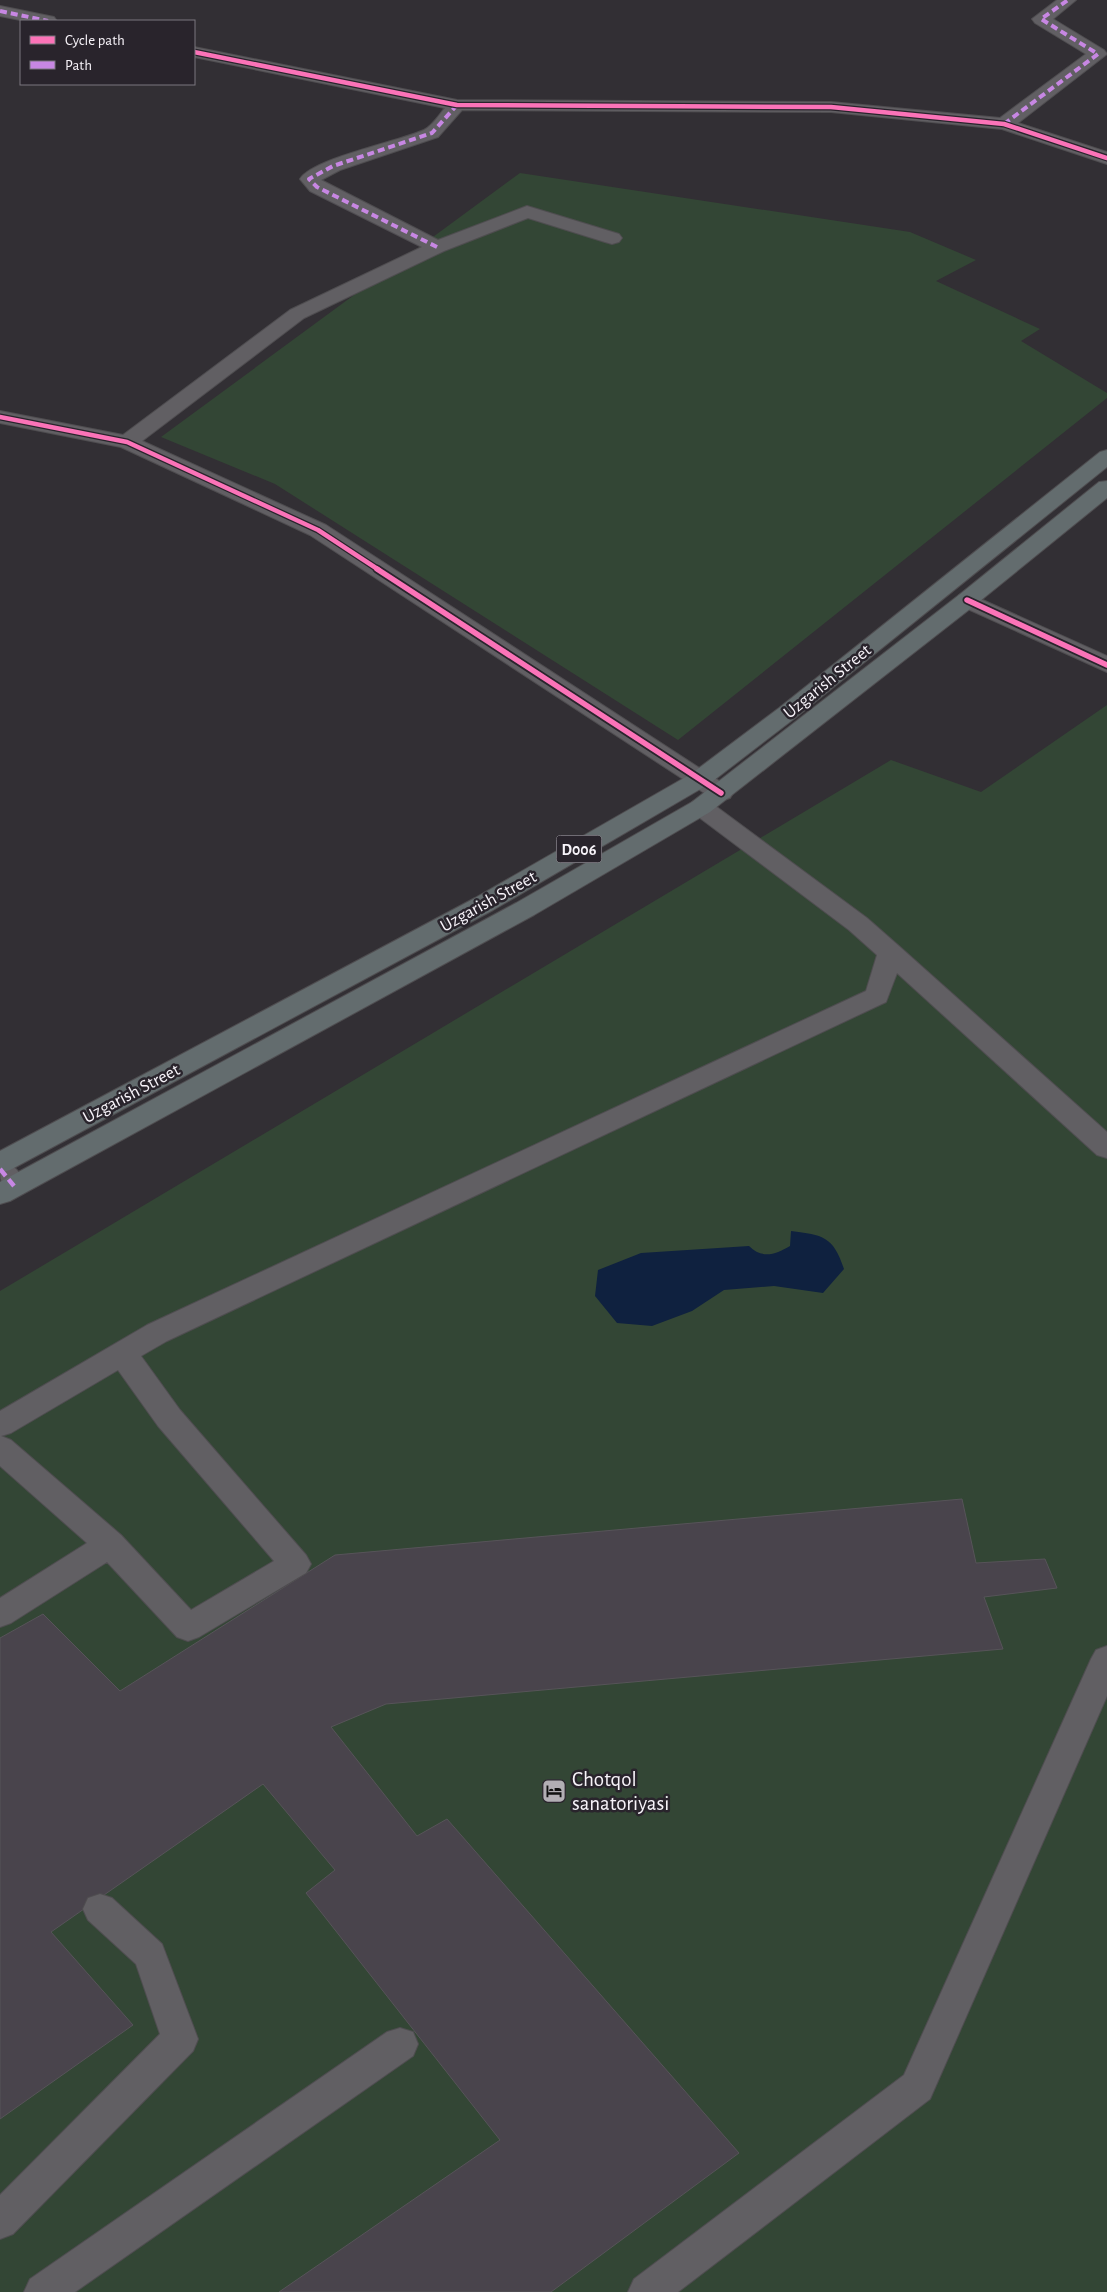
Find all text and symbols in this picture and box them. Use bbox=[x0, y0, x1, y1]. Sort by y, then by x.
legend bbox=[20, 20, 195, 85]
text: Cycle path bbox=[65, 33, 125, 48]
text: Path bbox=[65, 58, 92, 73]
street label: Uzgarish Street bbox=[780, 641, 875, 722]
road number: D006 bbox=[556, 836, 602, 862]
street label: Uzgarish Street bbox=[437, 868, 540, 936]
street label: Uzgarish Street bbox=[80, 1061, 183, 1127]
place label: Chotqol sanatoriyasi bbox=[572, 1769, 669, 1814]
hotel icon: Chotqol sanatoriyasi bbox=[541, 1778, 567, 1804]

